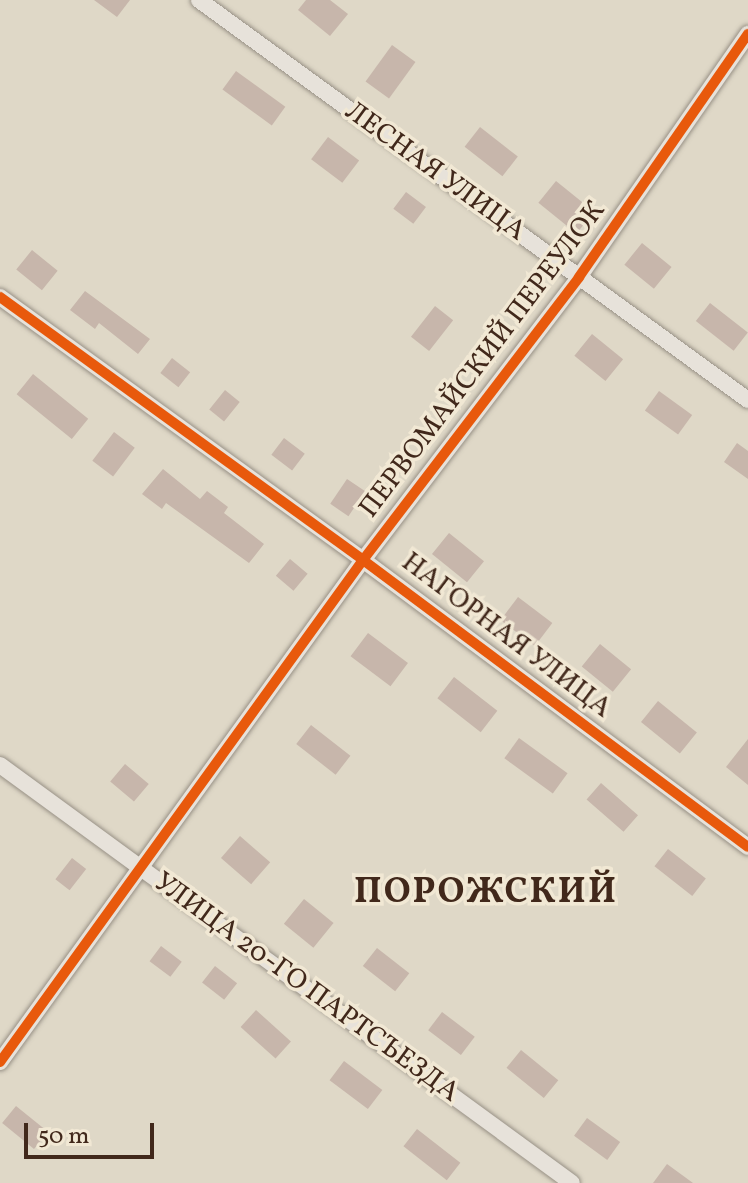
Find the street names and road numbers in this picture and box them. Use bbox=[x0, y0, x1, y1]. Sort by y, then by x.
street label: ЛЕСНАЯ УЛИЦА bbox=[338, 95, 532, 249]
street label: ПЕРВОМАЙСКИЙ ПЕРЕУЛОК bbox=[353, 195, 613, 525]
street label: НАГОРНАЯ УЛИЦА bbox=[394, 546, 618, 726]
street label: УЛИЦА 20-ГО ПАРТСЪЕЗДА bbox=[147, 866, 465, 1110]

